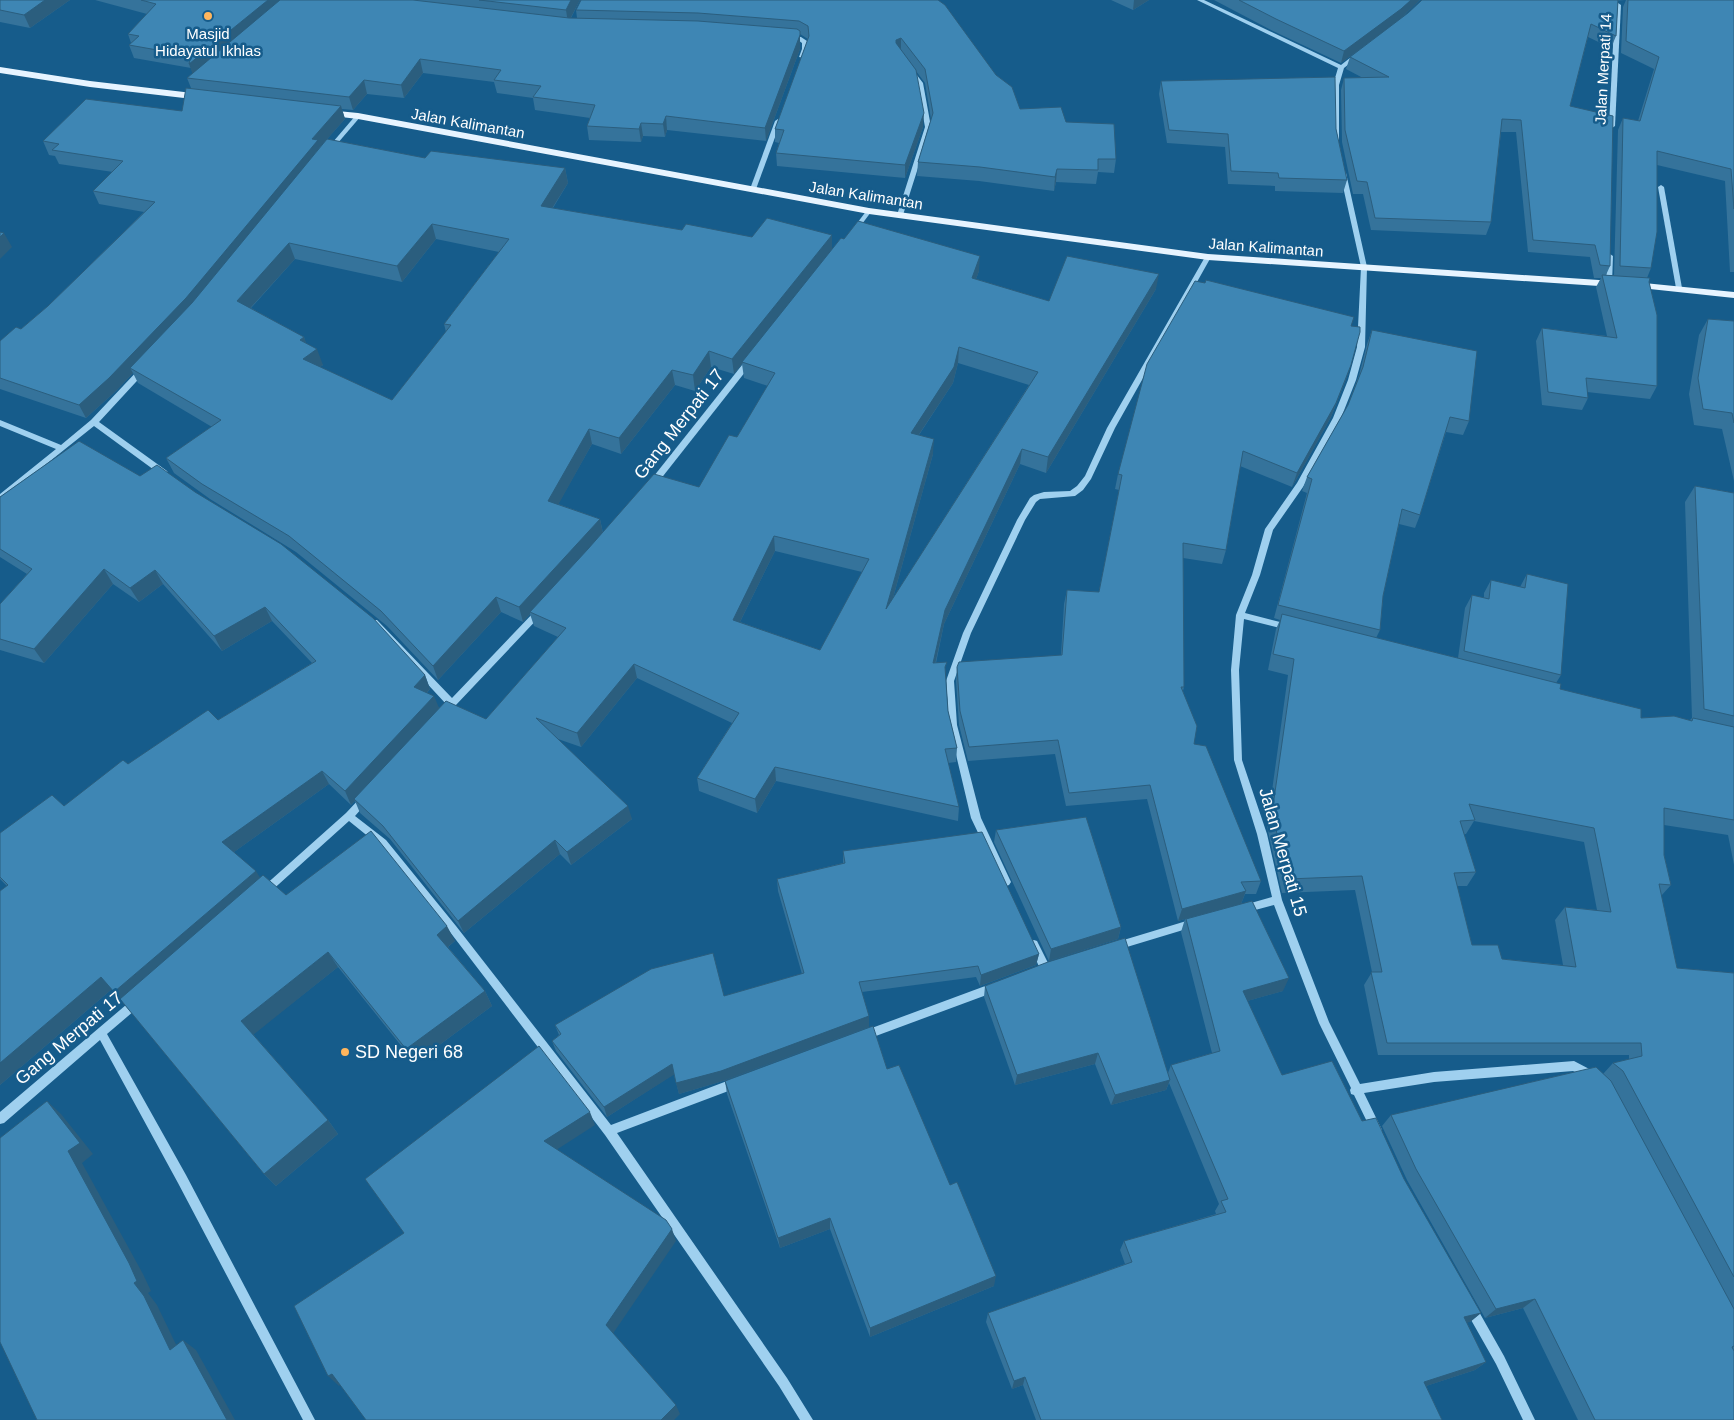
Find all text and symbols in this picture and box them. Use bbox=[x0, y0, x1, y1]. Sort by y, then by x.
marker: Masjid Hidayatul Ikhlas bbox=[202, 10, 214, 22]
street label: Jalan Merpati 14 bbox=[1592, 13, 1614, 125]
place label: Masjid Hidayatul Ikhlas bbox=[155, 25, 261, 59]
street label: Jalan Kalimantan bbox=[410, 105, 526, 141]
street label: Jalan Kalimantan bbox=[808, 178, 924, 212]
street label: Jalan Kalimantan bbox=[1208, 235, 1324, 259]
street label: Gang Merpati 17 bbox=[630, 365, 728, 483]
street label: Jalan Merpati 15 bbox=[1255, 785, 1311, 919]
street label: Gang Merpati 17 bbox=[11, 987, 127, 1089]
place label: SD Negeri 68 bbox=[355, 1042, 463, 1062]
marker: SD Negeri 68 bbox=[339, 1046, 351, 1058]

